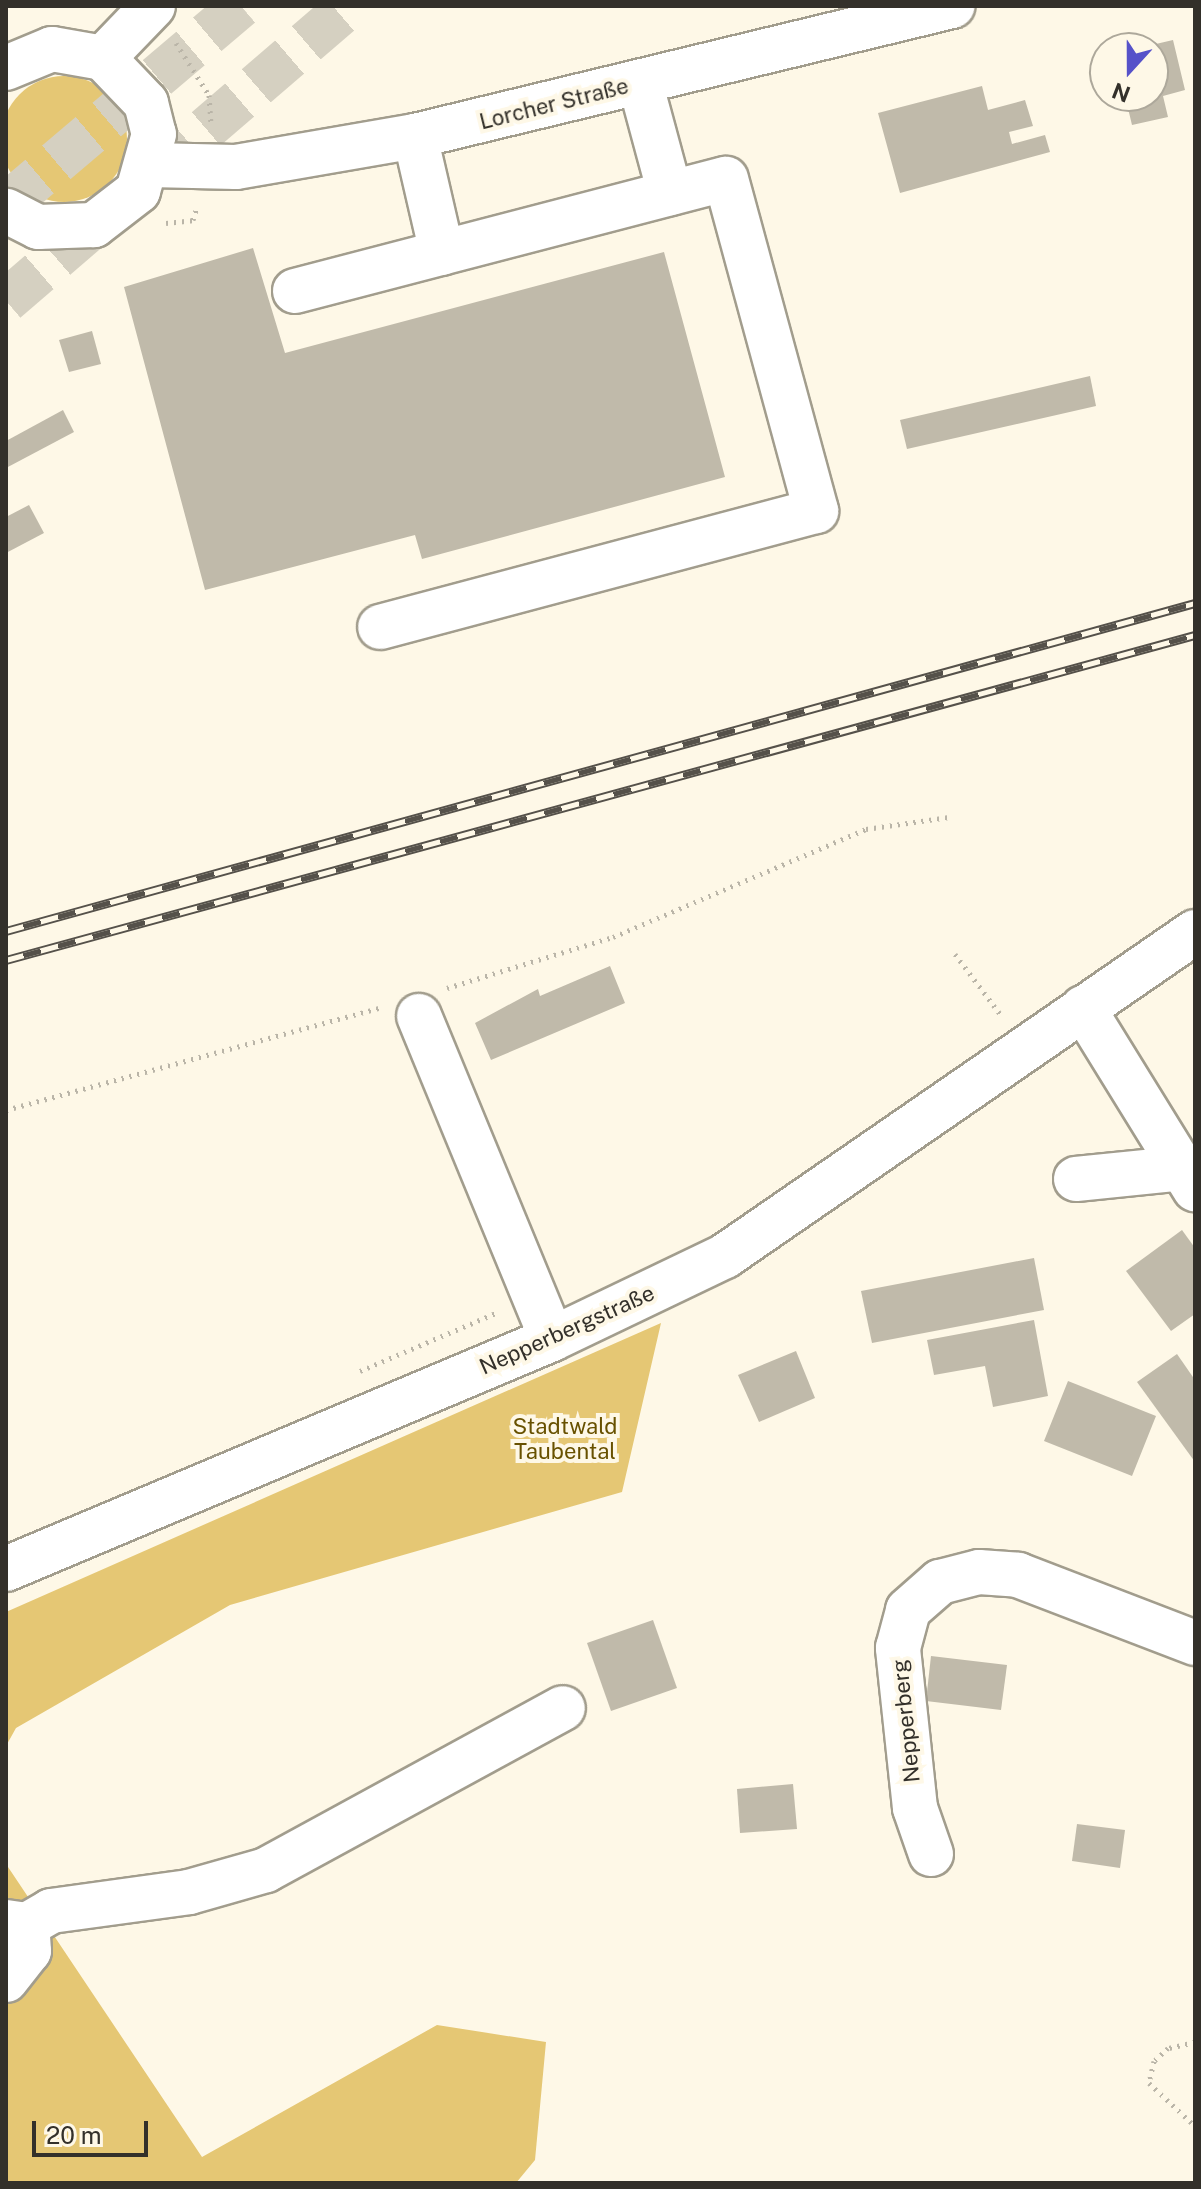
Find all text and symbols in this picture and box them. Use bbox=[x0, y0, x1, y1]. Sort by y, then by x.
north arrow bbox=[1089, 32, 1169, 112]
street label: Lorcher Straße bbox=[477, 73, 631, 135]
text: N bbox=[1108, 77, 1134, 108]
street label: Nepperbergstraße bbox=[476, 1280, 658, 1380]
park label: Stadtwald Taubental bbox=[513, 1413, 617, 1464]
street label: Nepperberg bbox=[886, 1658, 926, 1784]
scale bar bbox=[36, 2105, 152, 2155]
text: 20 m bbox=[46, 2121, 102, 2149]

